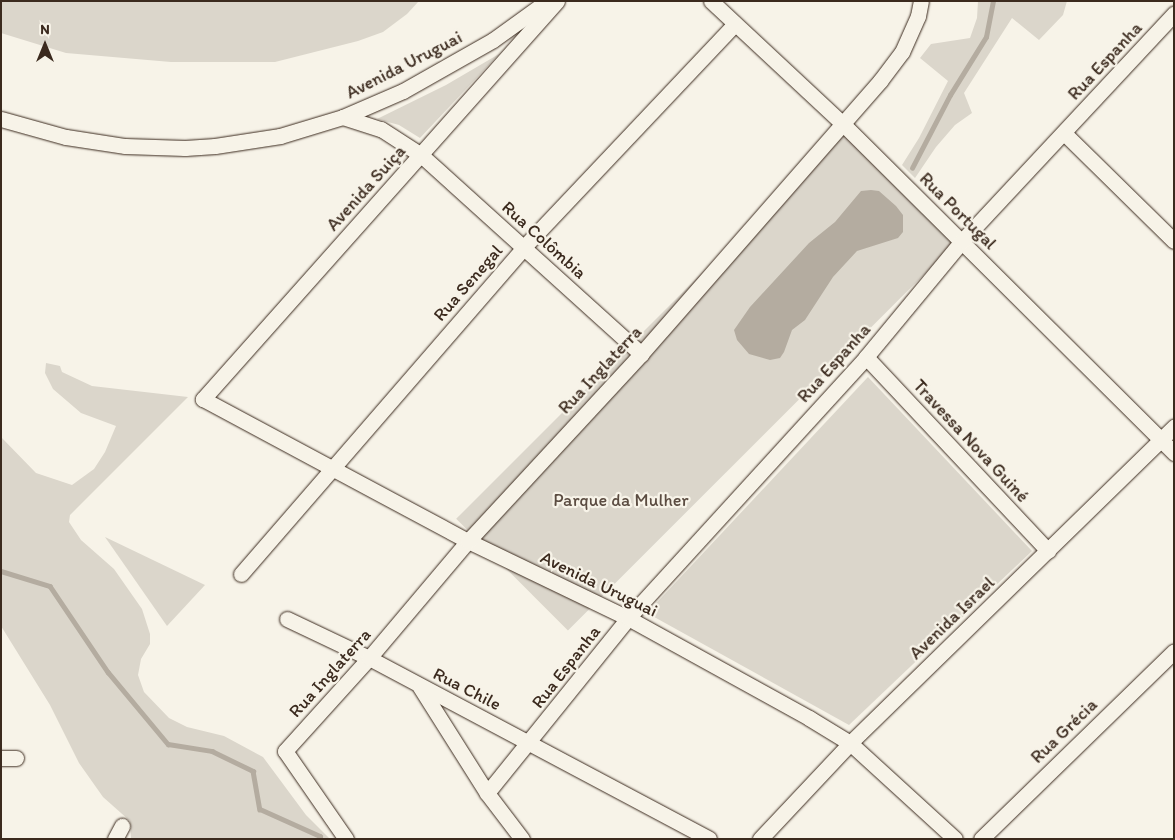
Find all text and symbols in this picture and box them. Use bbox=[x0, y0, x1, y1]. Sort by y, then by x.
street label: Rua Espanha bbox=[1063, 18, 1147, 104]
north arrow bbox=[20, 20, 70, 70]
text: N bbox=[40, 21, 50, 38]
street label: Avenida Uruguai bbox=[342, 26, 466, 104]
street label: Avenida Suiça bbox=[322, 141, 410, 235]
street label: Rua Portugal bbox=[915, 168, 1001, 254]
street label: Rua Colômbia bbox=[497, 196, 591, 284]
street label: Rua Senegal bbox=[429, 240, 507, 326]
street label: Rua Espanha bbox=[793, 319, 875, 407]
street label: Rua Inglaterra bbox=[554, 321, 646, 419]
street label: Travessa Nova Guiné bbox=[909, 375, 1033, 507]
park label: Parque da Mulher bbox=[553, 489, 689, 511]
street label: Avenida Uruguai bbox=[537, 546, 661, 622]
street label: Avenida Israel bbox=[905, 572, 999, 664]
street label: Rua Espanha bbox=[527, 621, 605, 713]
street label: Rua Inglaterra bbox=[284, 624, 376, 722]
street label: Rua Chile bbox=[429, 663, 505, 715]
street label: Rua Grécia bbox=[1026, 694, 1102, 768]

